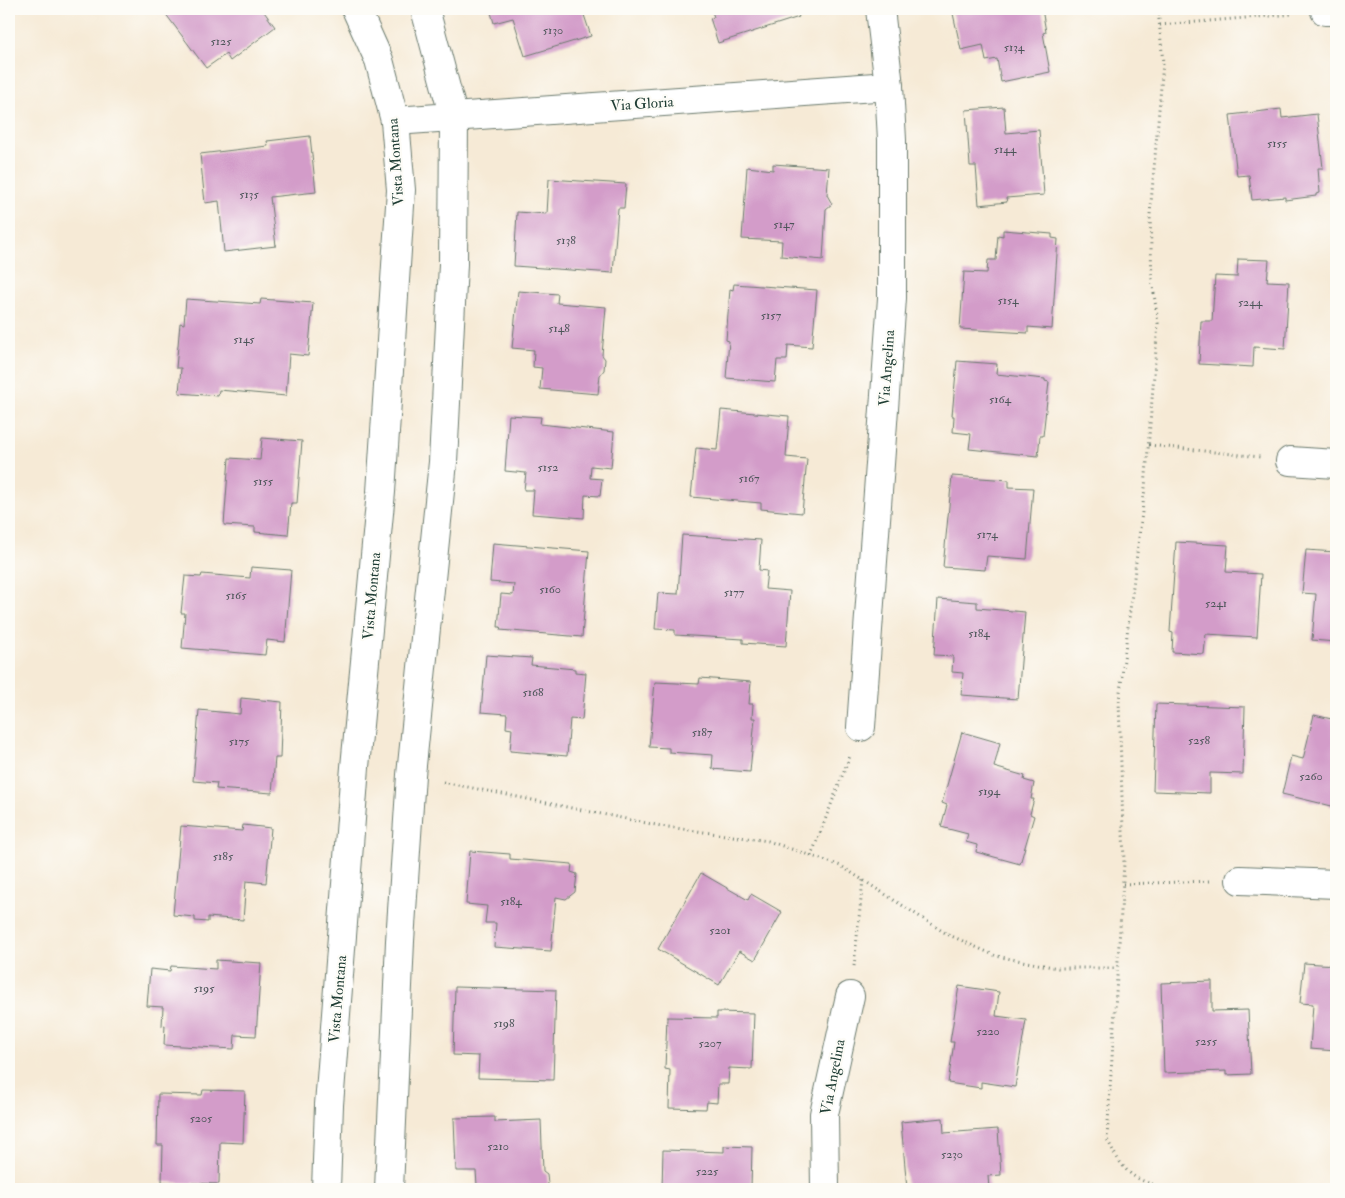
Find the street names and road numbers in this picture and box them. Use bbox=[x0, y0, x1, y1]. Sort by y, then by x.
street label: Via Gloria bbox=[610, 92, 675, 116]
street label: Vista Montana bbox=[383, 117, 409, 207]
street label: Via Angelina bbox=[875, 328, 899, 407]
street label: Vista Montana bbox=[359, 551, 385, 641]
street label: Vista Montana bbox=[325, 954, 351, 1044]
street label: Via Angelina bbox=[816, 1037, 850, 1116]

